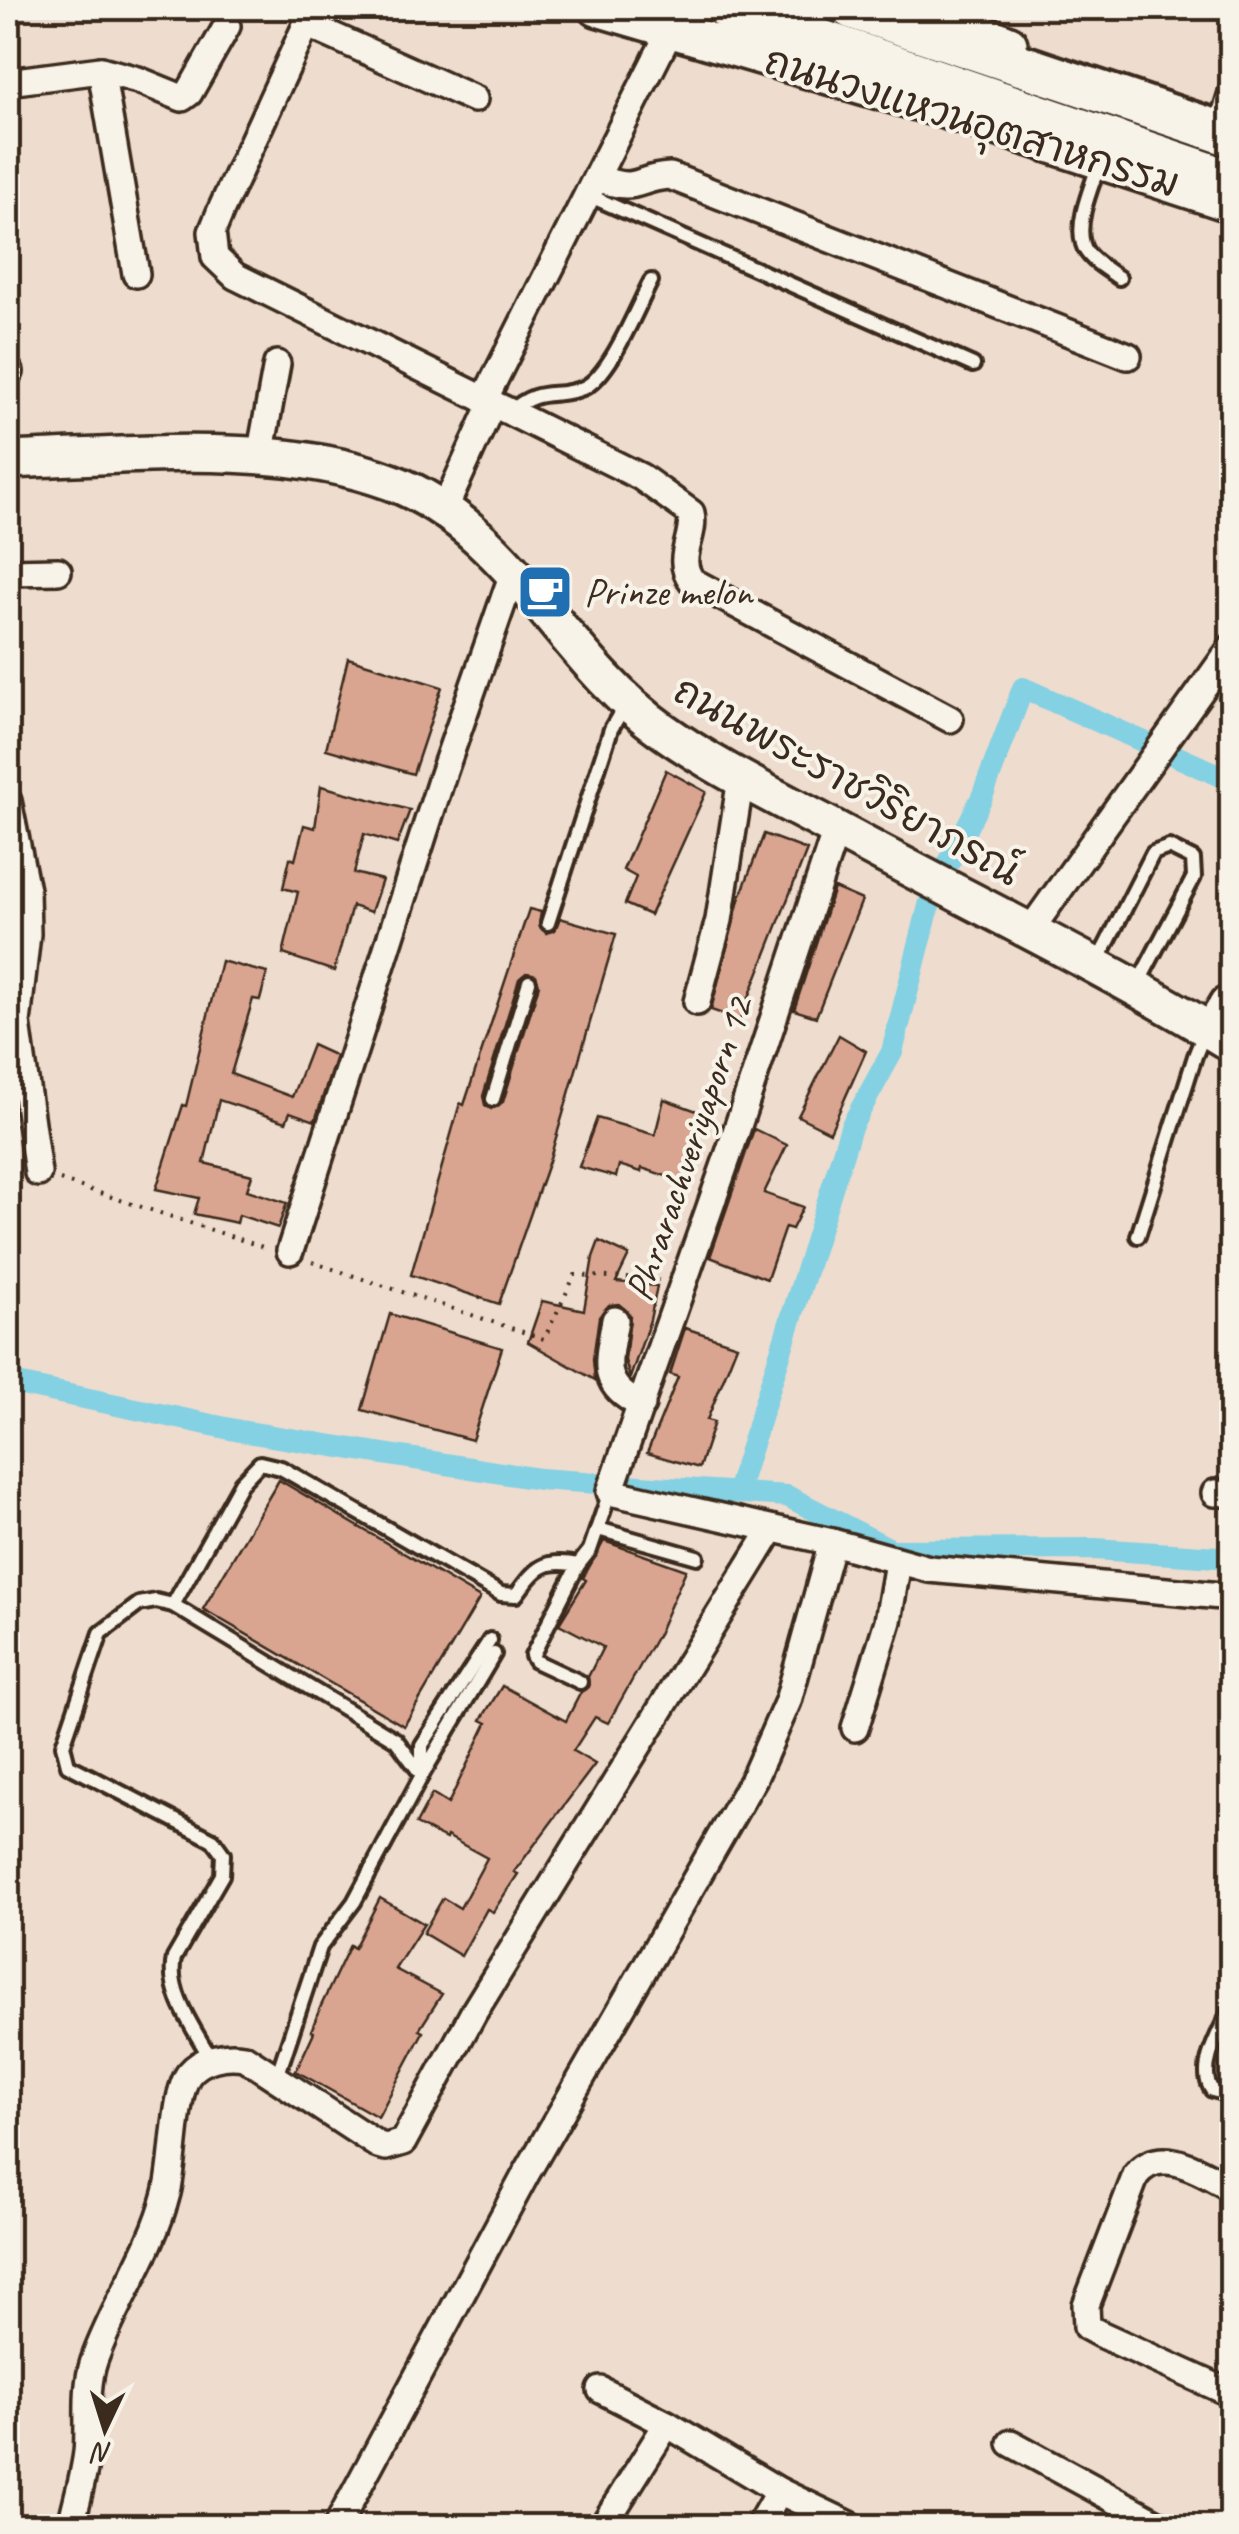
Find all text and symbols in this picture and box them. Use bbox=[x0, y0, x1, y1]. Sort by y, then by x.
street label: ถนนวงแหวนอุตสาหกรรม bbox=[757, 35, 1185, 213]
cafe icon: Prinze melon bbox=[515, 562, 575, 622]
place label: Prinze melon bbox=[584, 567, 754, 617]
street label: ถนนพระราชวิริยาภรณ์ bbox=[665, 663, 1030, 897]
street label: Phrarachveriyaporn 12 bbox=[614, 988, 765, 1307]
north arrow bbox=[55, 2379, 155, 2479]
text: N bbox=[89, 2435, 113, 2472]

